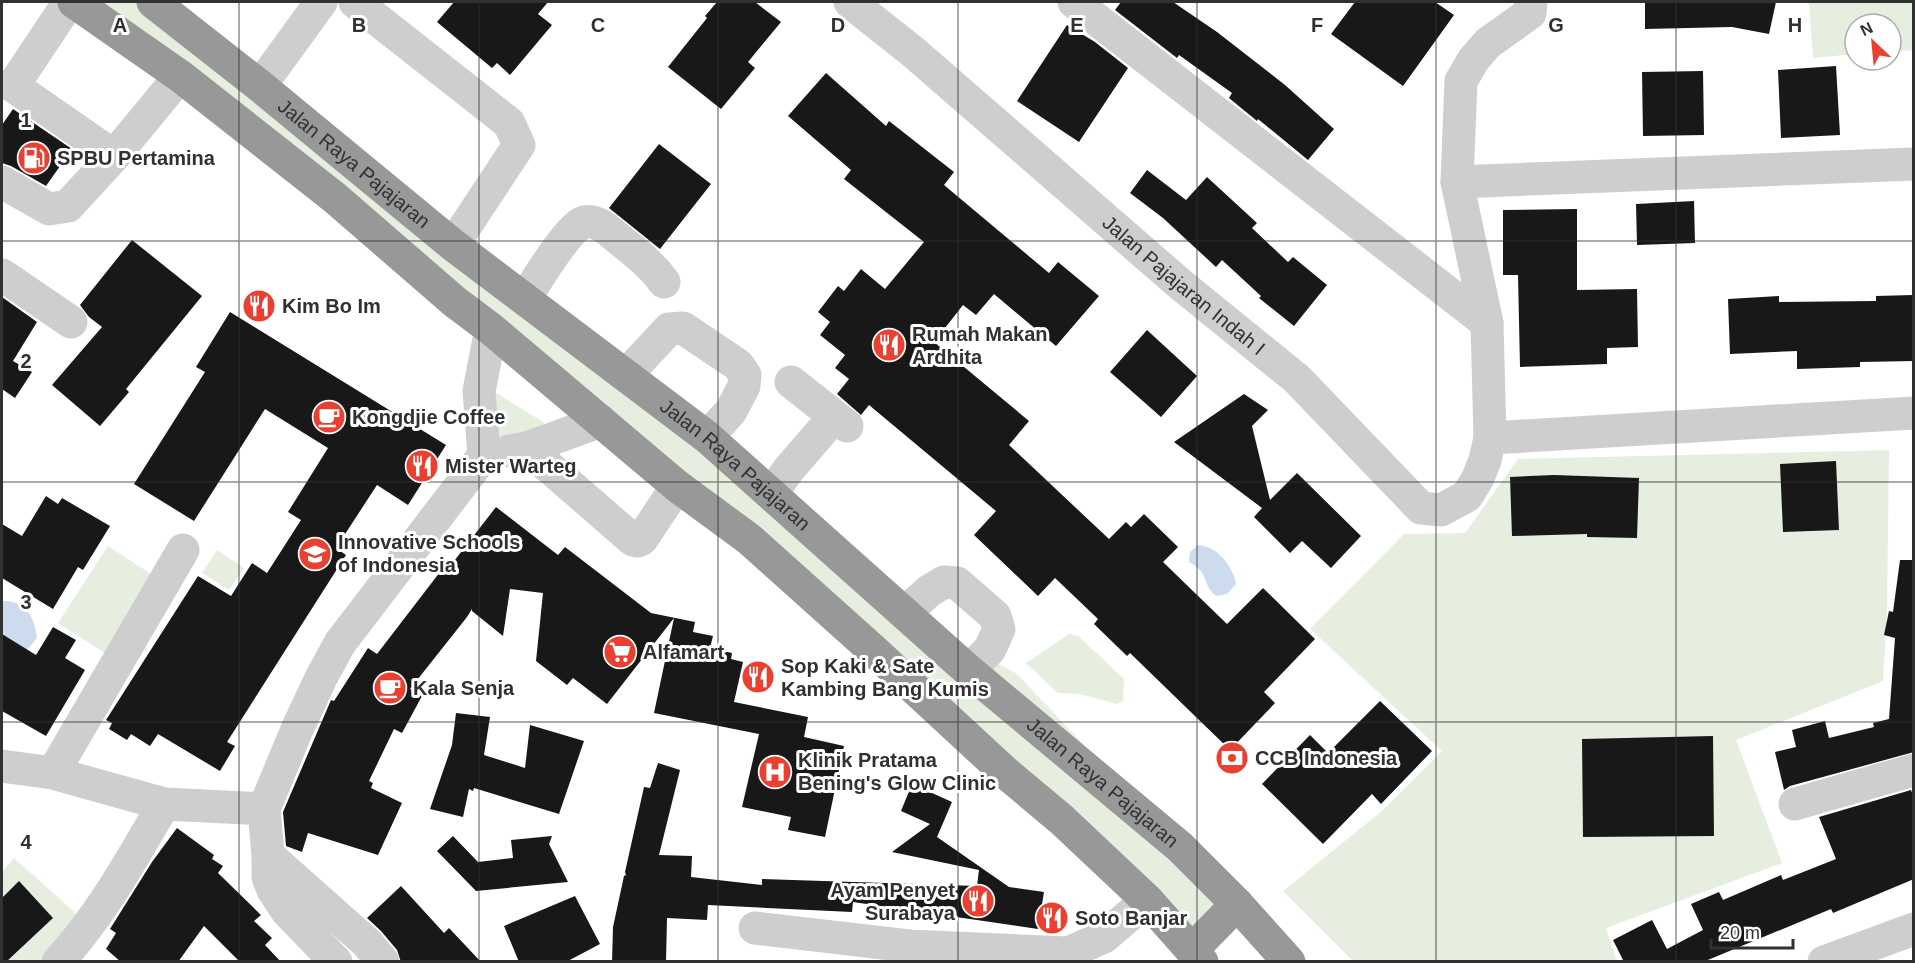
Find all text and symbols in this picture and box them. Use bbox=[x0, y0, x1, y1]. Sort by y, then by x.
north arrow bbox=[1843, 12, 1903, 72]
text: A bbox=[113, 14, 127, 36]
text: B bbox=[352, 14, 366, 36]
text: C bbox=[591, 14, 605, 36]
text: D bbox=[831, 14, 845, 36]
text: E bbox=[1070, 14, 1084, 36]
text: F bbox=[1311, 14, 1323, 36]
text: G bbox=[1548, 14, 1564, 36]
text: H bbox=[1788, 14, 1802, 36]
text: N bbox=[1858, 19, 1876, 39]
street label: Jalan Raya Pajajaran bbox=[274, 95, 435, 233]
text: 1 bbox=[20, 109, 32, 131]
fuel station icon: SPBU Pertamina bbox=[16, 140, 52, 176]
place label: SPBU Pertamina bbox=[57, 147, 216, 169]
street label: Jalan Pajajaran Indah I bbox=[1098, 211, 1269, 359]
restaurant icon: Kim Bo Im bbox=[241, 288, 277, 324]
place label: Kim Bo Im bbox=[282, 295, 381, 317]
place label: Rumah Makan Ardhita bbox=[912, 323, 1048, 368]
restaurant icon: Rumah Makan Ardhita bbox=[871, 327, 907, 363]
text: 2 bbox=[20, 350, 32, 372]
street label: Jalan Raya Pajajaran bbox=[656, 395, 815, 535]
cafe icon: Kongdjie Coffee bbox=[311, 399, 347, 435]
place label: Kongdjie Coffee bbox=[352, 406, 505, 428]
restaurant icon: Mister Warteg bbox=[404, 448, 440, 484]
place label: Mister Warteg bbox=[445, 455, 577, 477]
place label: Innovative Schools of Indonesia bbox=[338, 531, 520, 576]
school or university icon: Innovative Schools of Indonesia bbox=[297, 536, 333, 572]
text: 3 bbox=[20, 591, 32, 613]
supermarket icon: Alfamart bbox=[602, 634, 638, 670]
place label: Alfamart bbox=[643, 641, 724, 663]
place label: Sop Kaki & Sate Kambing Bang Kumis bbox=[781, 655, 989, 700]
restaurant icon: Sop Kaki & Sate Kambing Bang Kumis bbox=[740, 659, 776, 695]
cafe icon: Kala Senja bbox=[372, 670, 408, 706]
place label: Kala Senja bbox=[413, 677, 515, 699]
street label: Jalan Raya Pajajaran bbox=[1023, 713, 1183, 852]
bank icon: CCB Indonesia bbox=[1214, 740, 1250, 776]
place label: CCB Indonesia bbox=[1255, 747, 1398, 769]
place label: Klinik Pratama Bening's Glow Clinic bbox=[798, 749, 996, 794]
hospital icon: Klinik Pratama Bening's Glow Clinic bbox=[757, 754, 793, 790]
text: 4 bbox=[20, 831, 32, 853]
place label: Ayam Penyet Surabaya bbox=[830, 879, 956, 924]
restaurant icon: Ayam Penyet Surabaya bbox=[960, 883, 996, 919]
restaurant icon: Soto Banjar bbox=[1034, 900, 1070, 936]
place label: Soto Banjar bbox=[1075, 907, 1187, 929]
scale bar bbox=[1711, 912, 1794, 950]
text: 20 m bbox=[1720, 923, 1760, 943]

